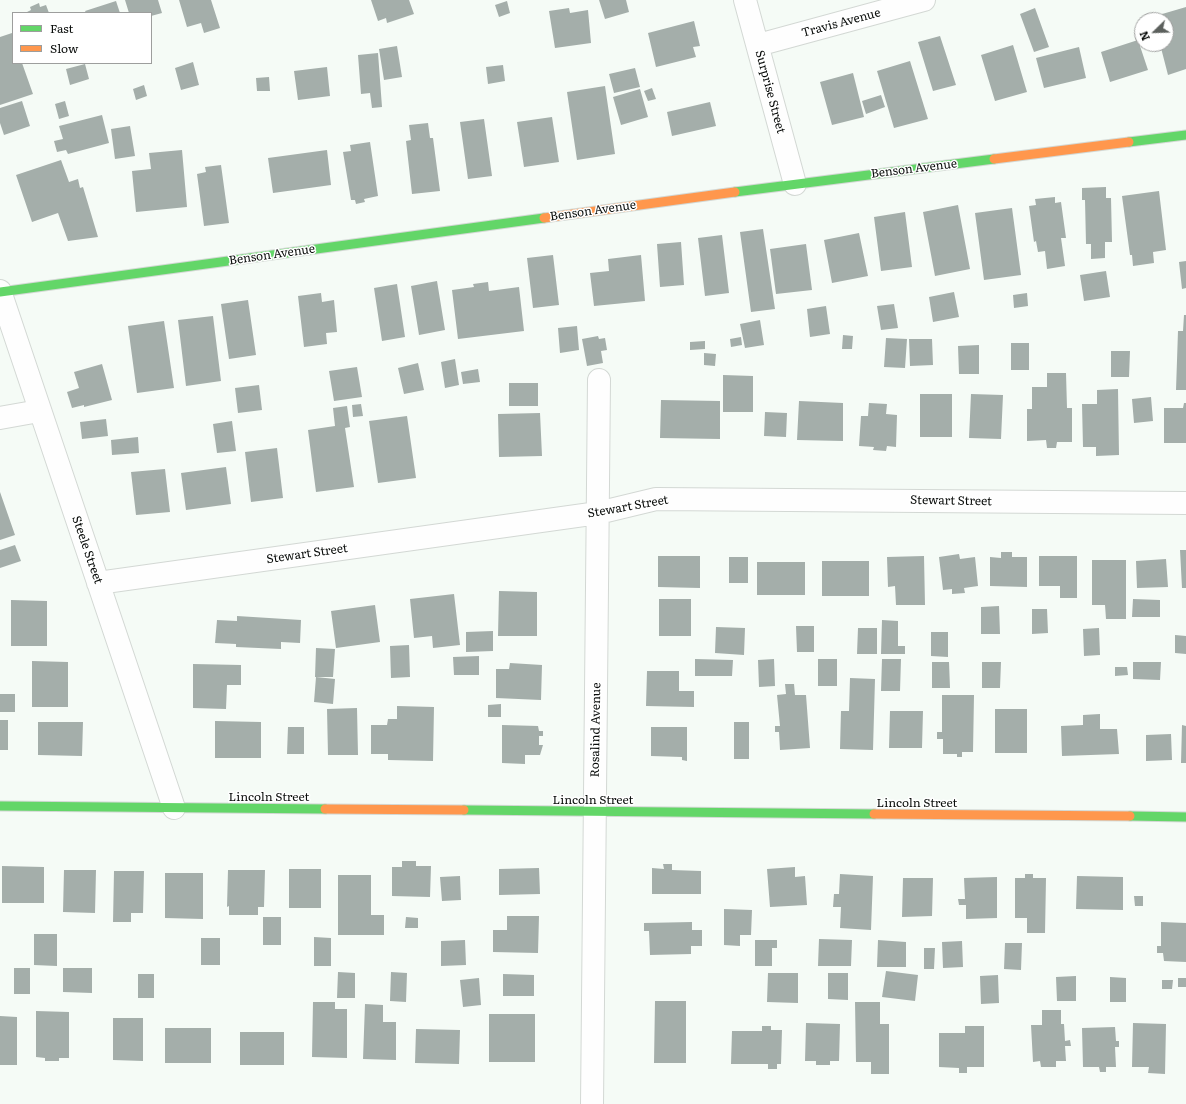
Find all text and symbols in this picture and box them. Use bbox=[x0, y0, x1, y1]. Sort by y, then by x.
street label: Travis Avenue bbox=[800, 6, 882, 40]
legend bbox=[12, 12, 152, 64]
north arrow bbox=[1134, 12, 1174, 52]
text: Fast bbox=[50, 19, 73, 37]
text: N bbox=[1135, 29, 1153, 44]
text: Slow bbox=[50, 39, 78, 57]
street label: Surprise Street bbox=[752, 49, 788, 135]
street label: Benson Avenue bbox=[870, 157, 958, 181]
street label: Benson Avenue bbox=[549, 198, 637, 224]
street label: Benson Avenue bbox=[228, 242, 316, 268]
street label: Stewart Street bbox=[586, 493, 670, 521]
street label: Stewart Street bbox=[910, 493, 992, 509]
street label: Steele Street bbox=[69, 514, 105, 586]
street label: Stewart Street bbox=[266, 541, 348, 567]
street label: Rosalind Avenue bbox=[588, 682, 604, 778]
street label: Lincoln Street bbox=[229, 790, 309, 804]
street label: Lincoln Street bbox=[553, 793, 633, 807]
street label: Lincoln Street bbox=[877, 796, 957, 810]

